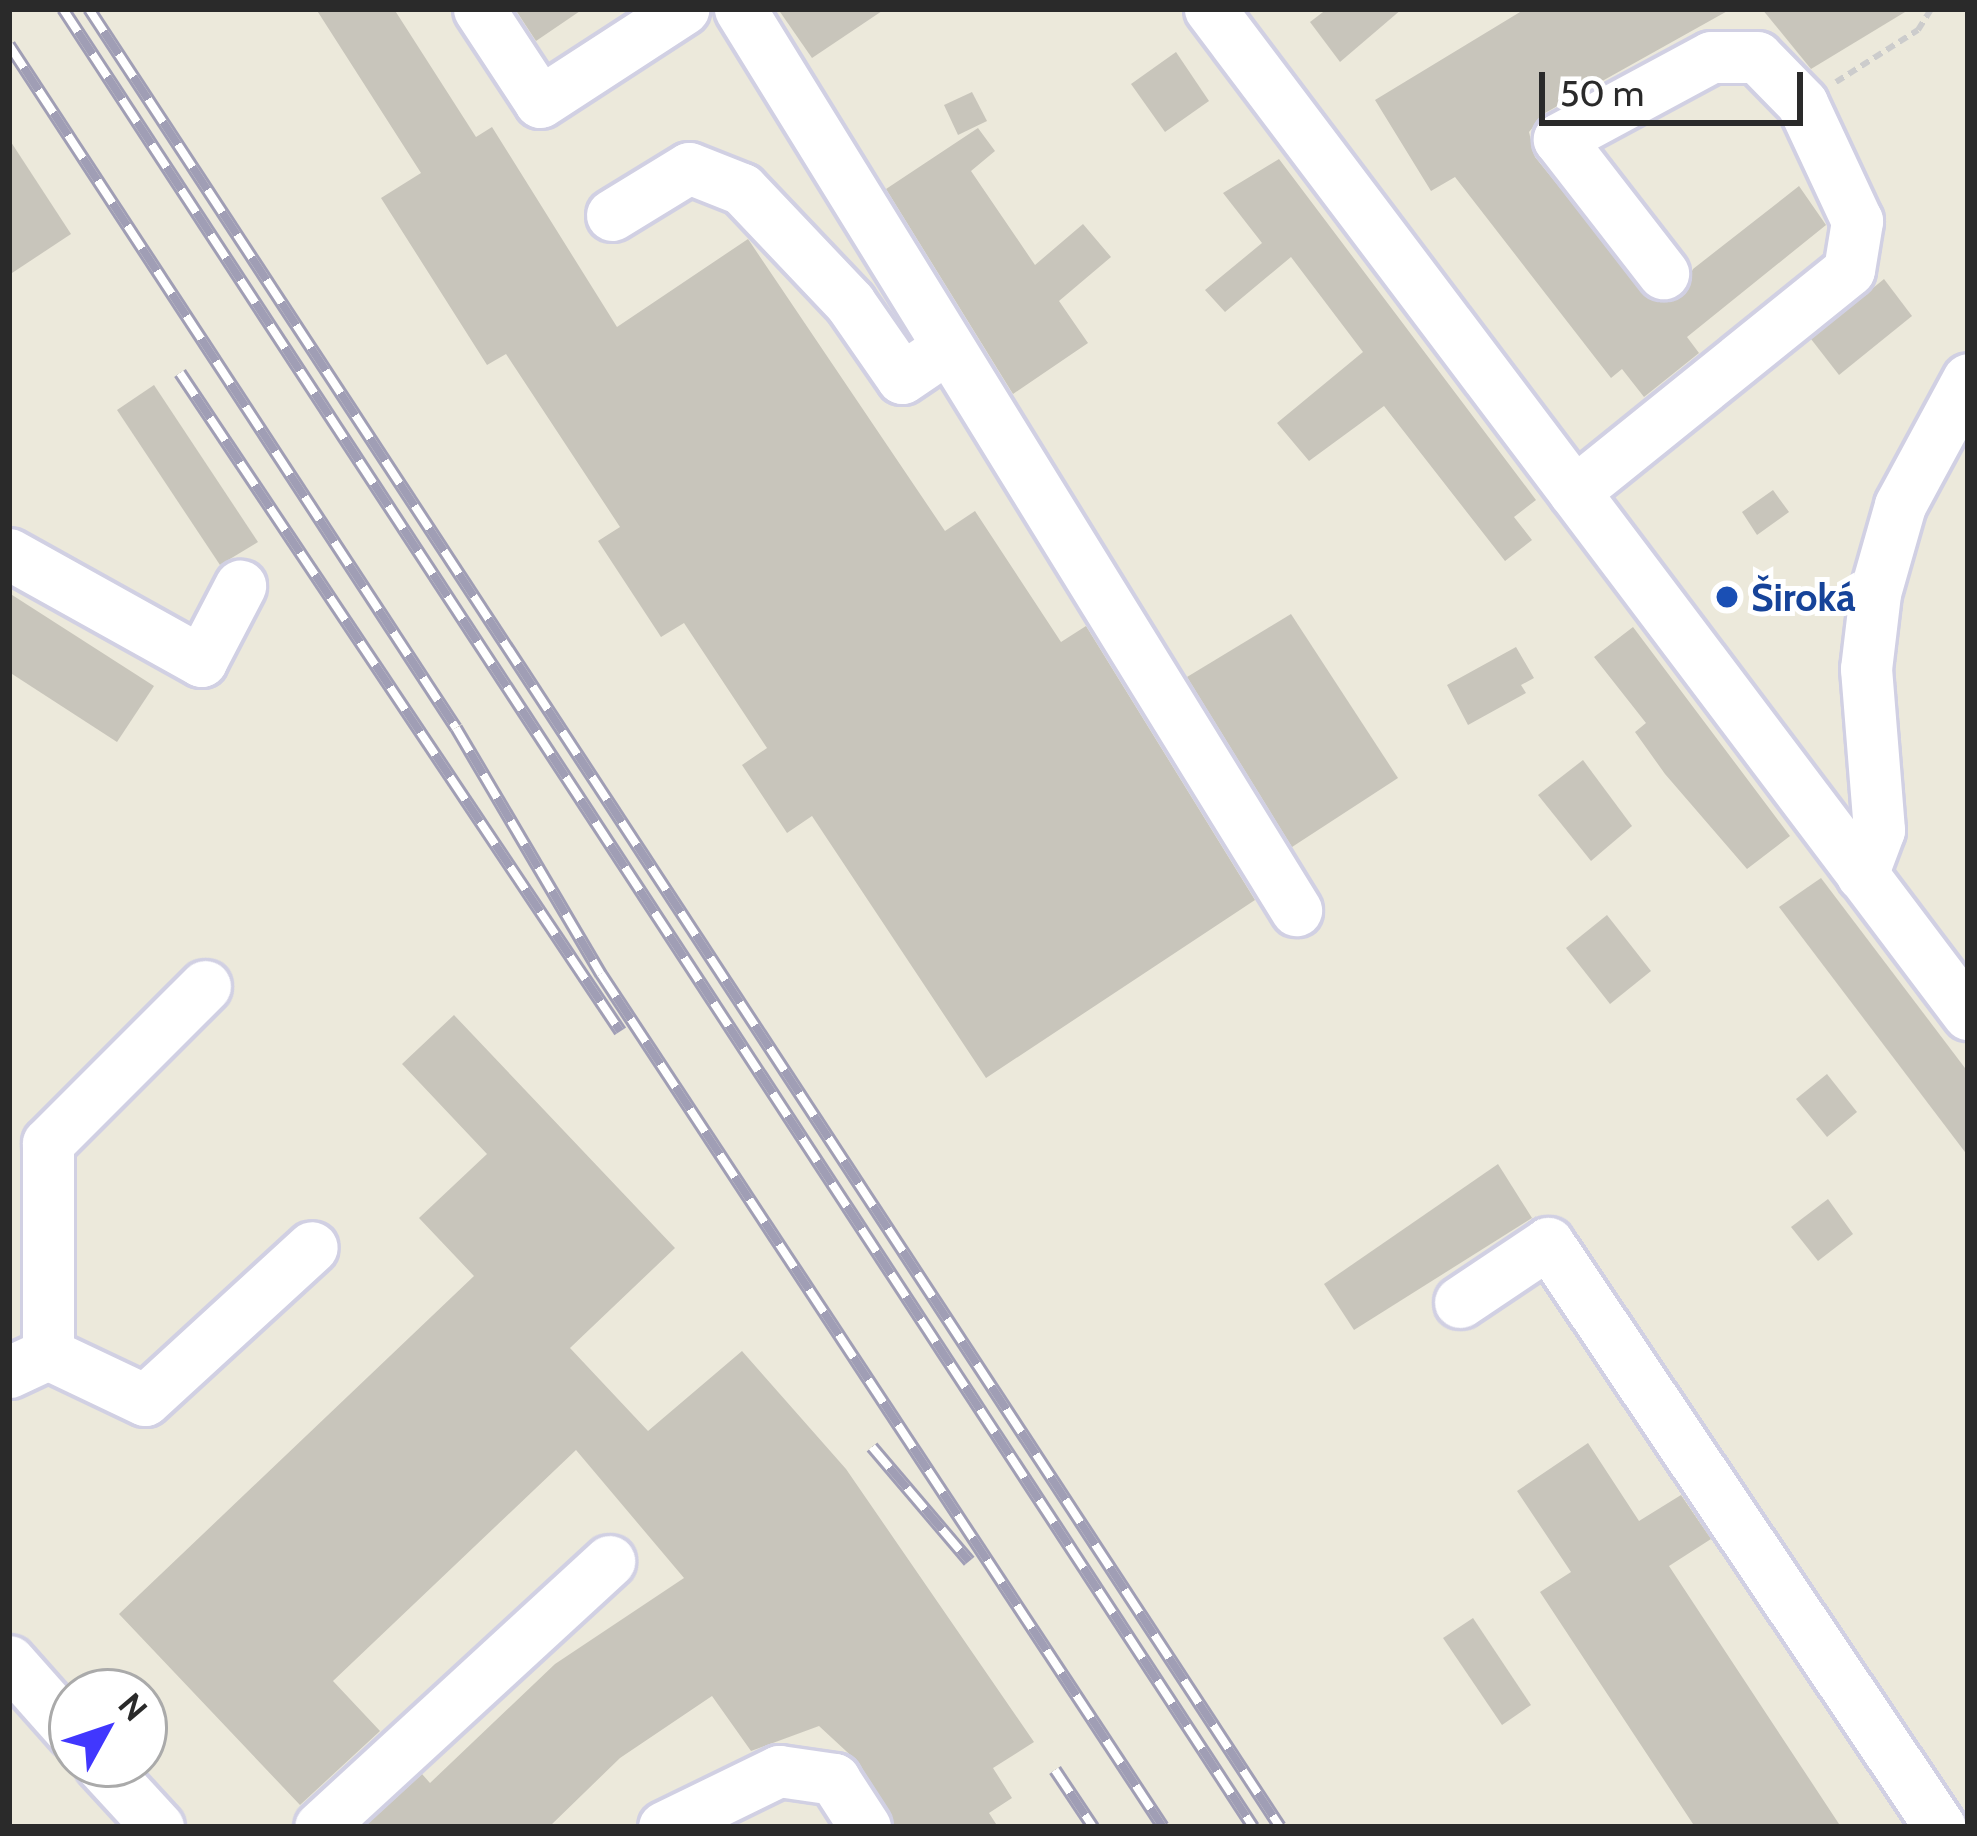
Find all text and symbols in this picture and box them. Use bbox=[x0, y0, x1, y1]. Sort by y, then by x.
scale bar bbox=[1545, 48, 1809, 122]
text: 50 m bbox=[1560, 71, 1644, 115]
place label: Široká bbox=[1751, 574, 1856, 620]
marker: Široká bbox=[1714, 584, 1740, 610]
north arrow bbox=[48, 1668, 168, 1788]
text: N bbox=[110, 1685, 156, 1729]

